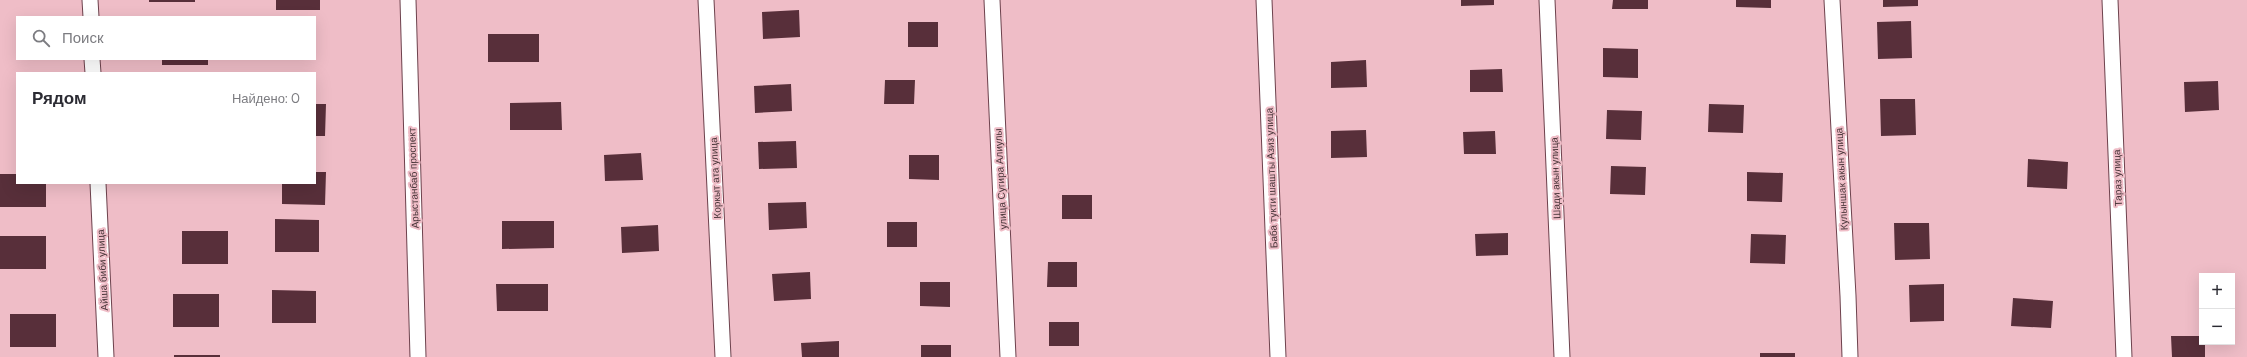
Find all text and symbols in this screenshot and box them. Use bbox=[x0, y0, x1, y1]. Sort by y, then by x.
search box bbox=[16, 16, 316, 60]
icon: search bbox=[30, 27, 52, 49]
text: Поиск bbox=[62, 28, 104, 48]
text: Рядом bbox=[32, 87, 87, 109]
text: Найдено: 0 bbox=[232, 90, 300, 107]
street label: Баба тукти шашты Азиз улица bbox=[1263, 107, 1280, 248]
street label: Арыстанбаб проспект bbox=[405, 127, 422, 229]
street label: Кулыншак акын улица bbox=[1832, 127, 1851, 231]
street label: улица Сугира Алиулы bbox=[991, 128, 1010, 230]
street label: Коркыт ата улица bbox=[707, 137, 724, 219]
street label: Шади акын улица bbox=[1548, 137, 1563, 219]
street label: Тараз улица bbox=[2110, 149, 2125, 207]
street label: Айша биби улица bbox=[94, 229, 111, 311]
map controls bbox=[2199, 273, 2235, 345]
button: + bbox=[2199, 273, 2235, 309]
button: − bbox=[2199, 309, 2235, 345]

